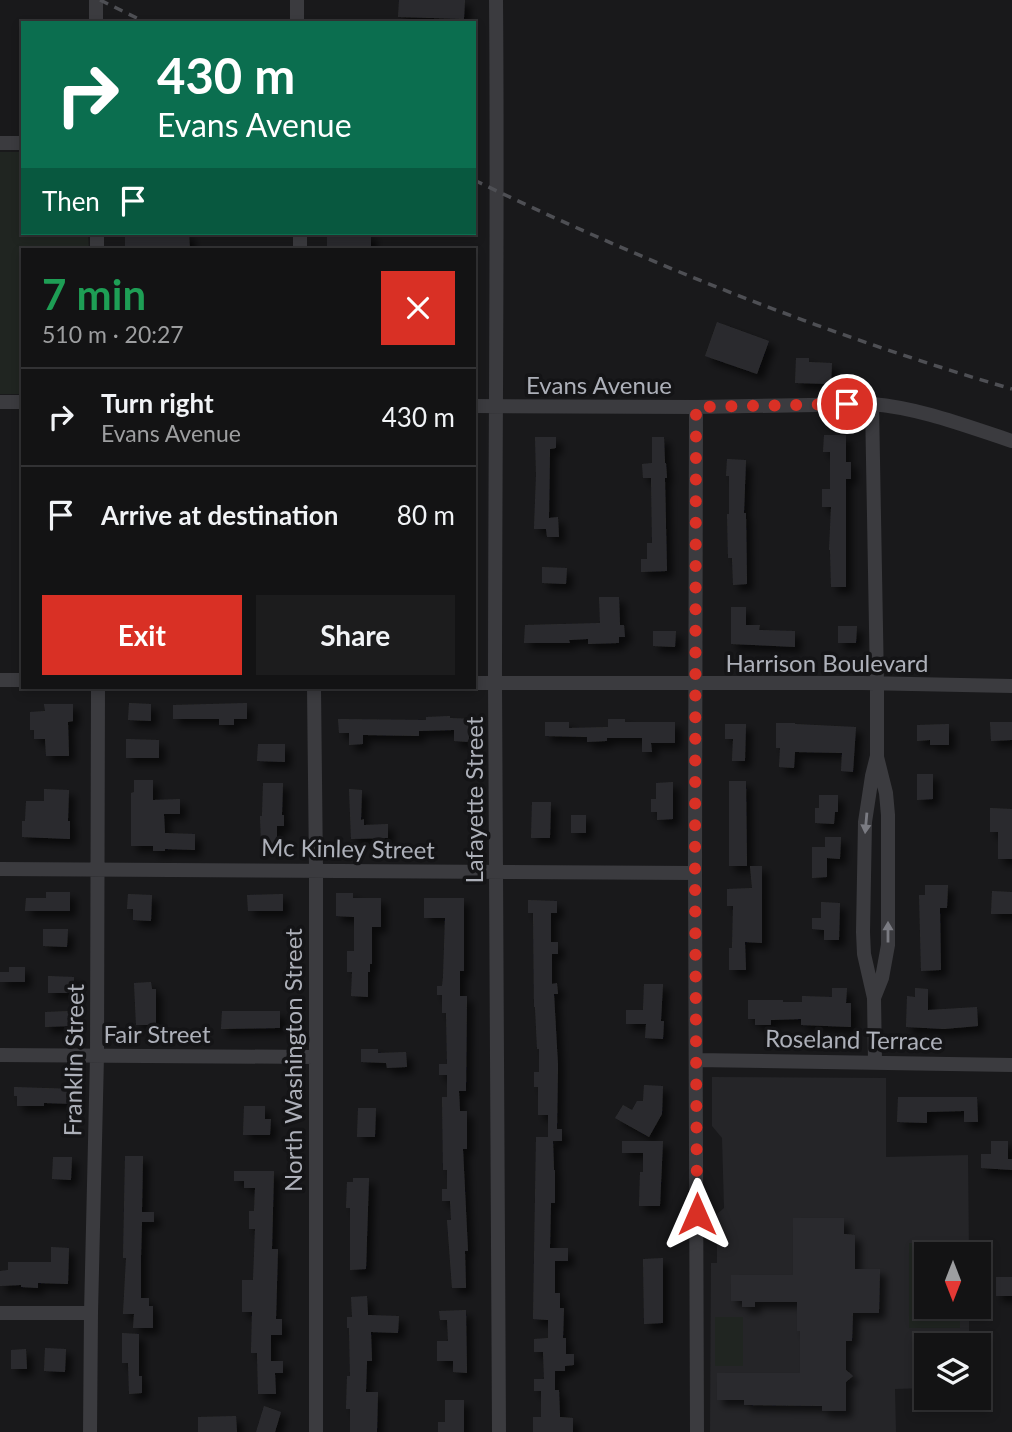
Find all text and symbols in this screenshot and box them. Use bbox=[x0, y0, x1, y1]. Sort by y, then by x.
text: 430 m bbox=[157, 46, 295, 104]
icon: right bbox=[42, 49, 133, 140]
text: Evans Avenue bbox=[157, 105, 352, 144]
icon: arrive bbox=[114, 182, 152, 220]
text: Then bbox=[42, 185, 100, 217]
text: 7 min bbox=[42, 269, 146, 319]
button: close bbox=[381, 271, 455, 345]
text: 510 m · 20:27 bbox=[42, 320, 184, 348]
street label: Evans Avenue bbox=[526, 370, 672, 399]
pin bbox=[817, 374, 877, 434]
icon: arrive bbox=[828, 385, 866, 423]
text: Turn right bbox=[101, 387, 214, 419]
icon: right bbox=[42, 398, 80, 436]
text: 430 m bbox=[382, 401, 455, 433]
text: Evans Avenue bbox=[101, 419, 241, 447]
icon: arrive bbox=[42, 496, 80, 534]
text: Arrive at destination bbox=[101, 499, 338, 531]
text: 80 m bbox=[397, 499, 455, 531]
button: Exit bbox=[42, 595, 242, 675]
button: Share bbox=[256, 595, 455, 675]
street label: Harrison Boulevard bbox=[726, 648, 928, 677]
street label: Lafayette Street bbox=[459, 716, 488, 884]
one-way arrow bbox=[860, 812, 871, 834]
street label: Mc Kinley Street bbox=[261, 832, 435, 864]
one-way arrow bbox=[882, 921, 894, 943]
street label: North Washington Street bbox=[278, 928, 307, 1192]
street label: Franklin Street bbox=[57, 983, 89, 1137]
street label: Fair Street bbox=[103, 1019, 211, 1048]
street label: Roseland Terrace bbox=[765, 1023, 943, 1055]
position arrow bbox=[660, 1177, 734, 1251]
north arrow bbox=[914, 1242, 990, 1320]
map controls bbox=[914, 1242, 991, 1410]
button: layers bbox=[914, 1333, 991, 1410]

